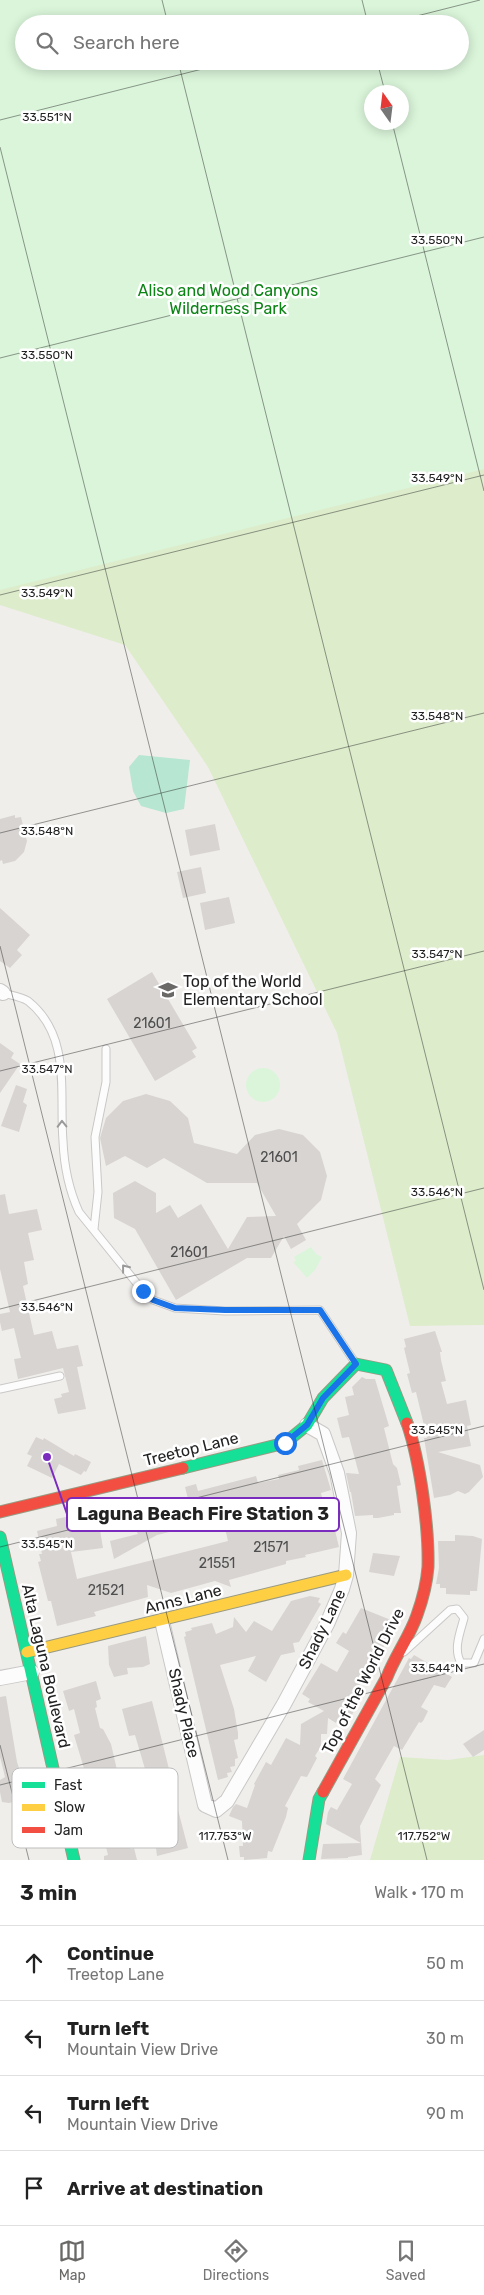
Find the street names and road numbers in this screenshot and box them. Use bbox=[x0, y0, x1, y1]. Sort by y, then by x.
street label: Treetop Lane bbox=[142, 1428, 240, 1470]
street label: Anns Lane bbox=[143, 1580, 224, 1618]
street label: Alta Laguna Boulevard bbox=[18, 1582, 74, 1750]
street label: Shady Lane bbox=[294, 1586, 350, 1672]
street label: Top of the World Drive bbox=[318, 1605, 408, 1757]
street label: Shady Place bbox=[164, 1666, 204, 1760]

